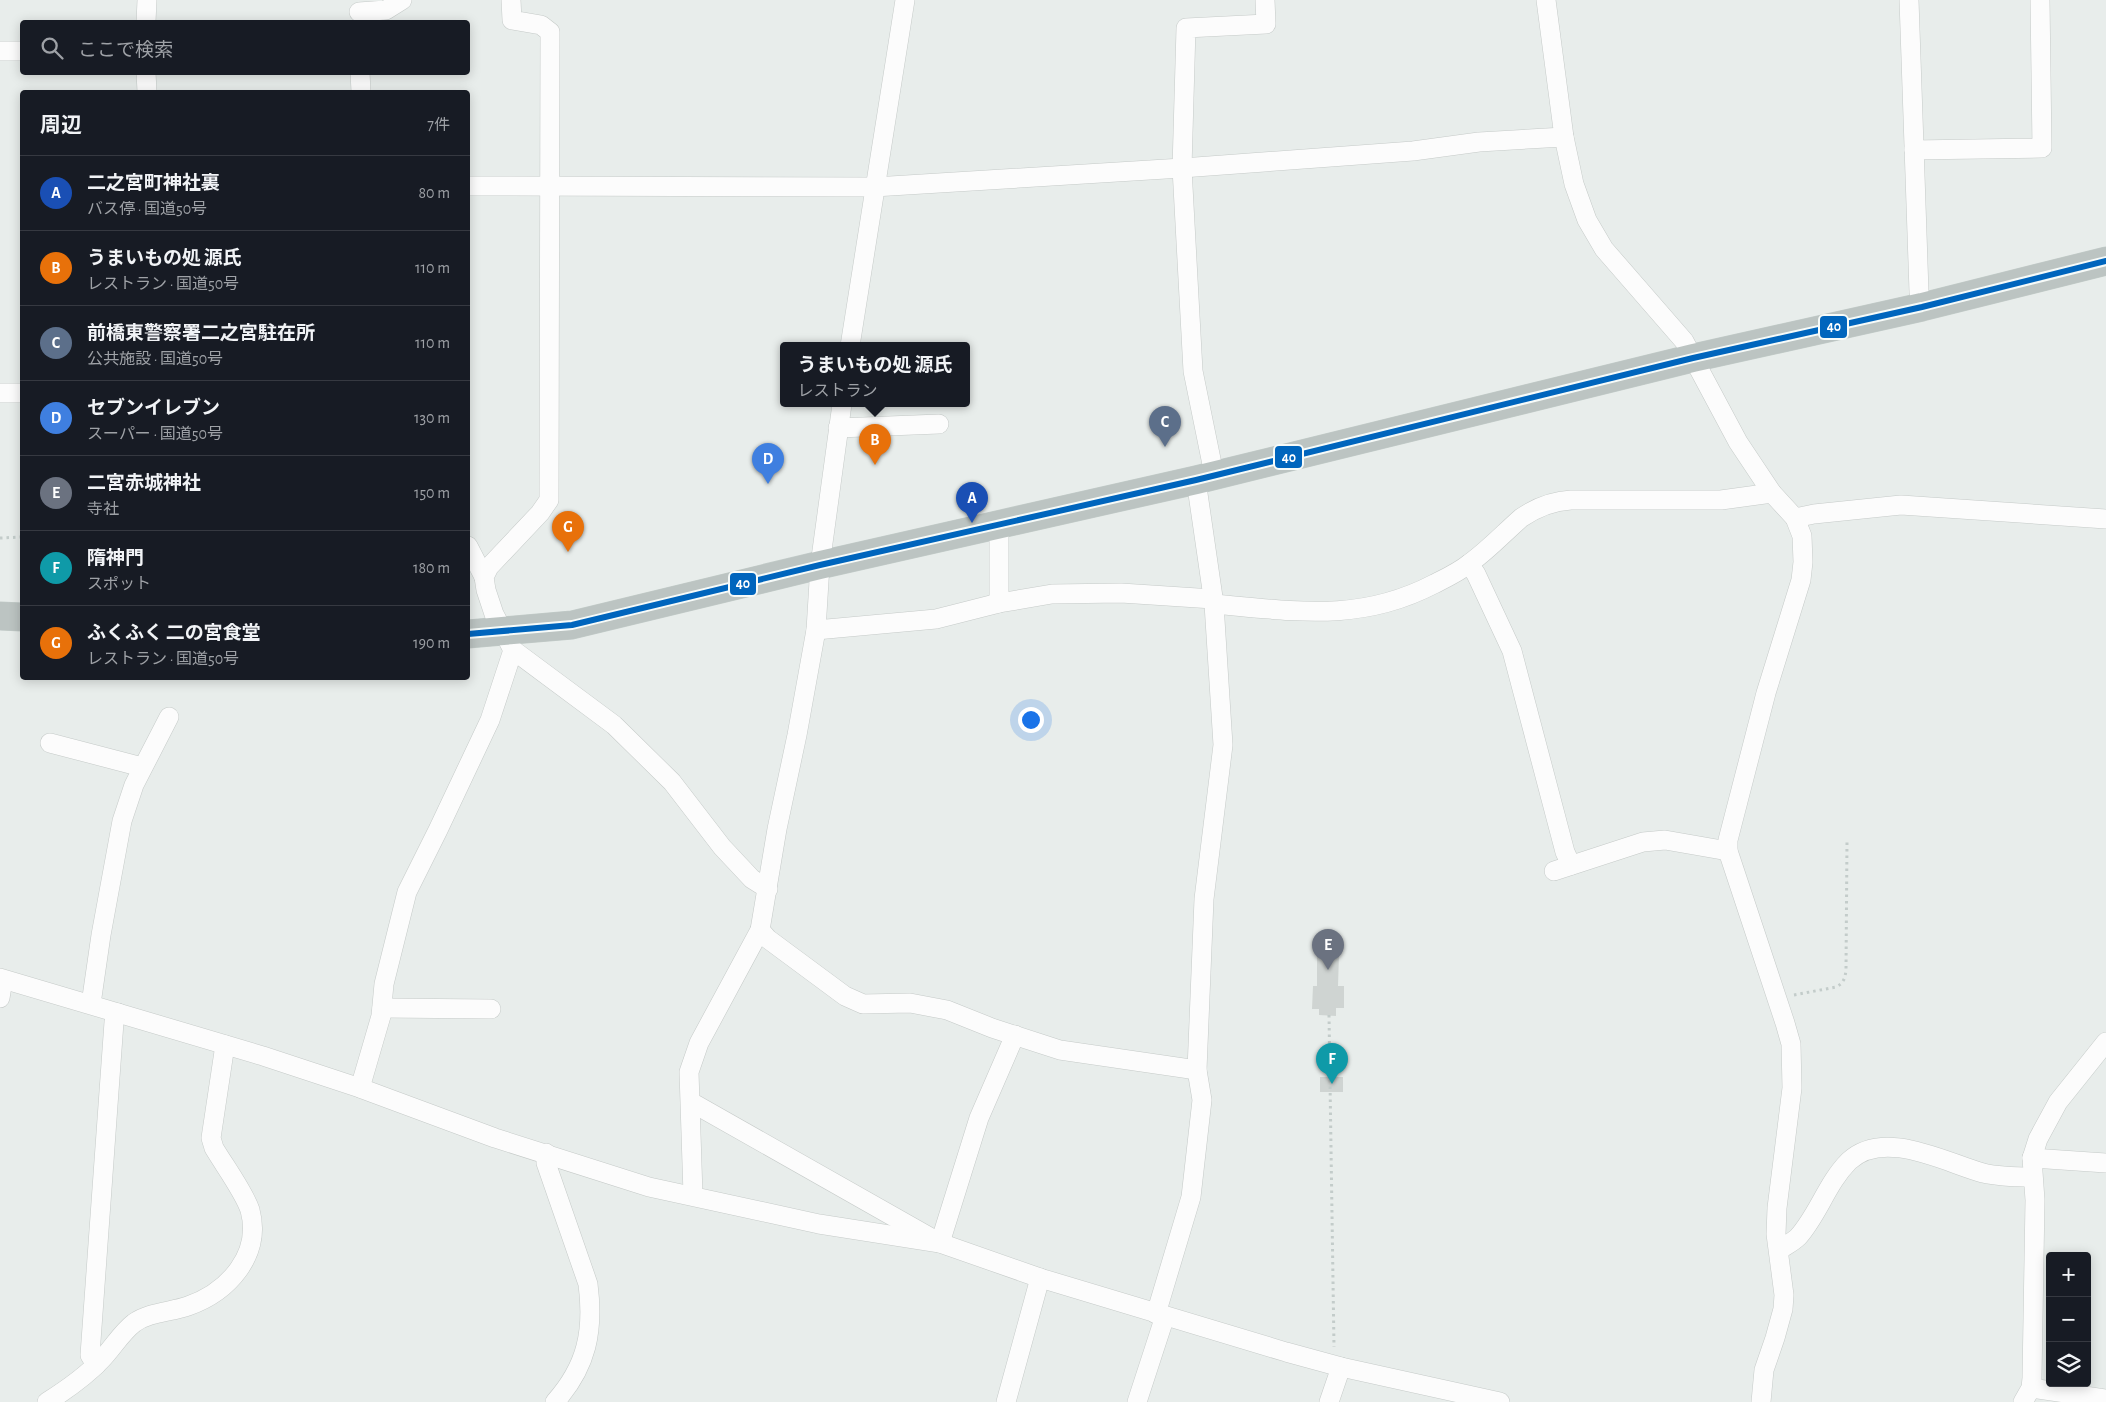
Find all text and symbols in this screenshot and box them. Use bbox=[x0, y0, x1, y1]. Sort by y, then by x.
search box bbox=[20, 20, 470, 75]
icon: search bbox=[38, 34, 66, 62]
text: ここで検索 bbox=[78, 41, 173, 60]
text: 周辺 bbox=[40, 115, 82, 136]
text: 7件 bbox=[427, 117, 450, 133]
text: 二之宮町神社裏 bbox=[87, 174, 220, 193]
text: A bbox=[51, 185, 61, 201]
text: 80 m bbox=[419, 185, 450, 201]
text: バス停 · 国道50号 bbox=[87, 201, 207, 217]
text: うまいもの処 源氏 bbox=[87, 249, 242, 268]
text: B bbox=[51, 260, 61, 276]
text: 110 m bbox=[415, 260, 450, 276]
text: レストラン · 国道50号 bbox=[87, 276, 239, 292]
line badge: 40 bbox=[1819, 315, 1848, 339]
text: 40 bbox=[1827, 320, 1841, 334]
text: 前橋東警察署二之宮駐在所 bbox=[87, 324, 315, 343]
text: C bbox=[52, 335, 60, 351]
text: 110 m bbox=[415, 335, 450, 351]
popup bbox=[780, 342, 970, 407]
text: 公共施設 · 国道50号 bbox=[87, 351, 223, 367]
text: うまいもの処 源氏 bbox=[798, 356, 952, 375]
text: レストラン bbox=[798, 383, 878, 399]
text: セブンイレブン bbox=[87, 399, 220, 418]
pin: C bbox=[1149, 406, 1181, 447]
text: D bbox=[51, 410, 61, 426]
text: 130 m bbox=[414, 410, 450, 426]
pin: B bbox=[859, 424, 891, 465]
text: スーパー · 国道50号 bbox=[87, 426, 223, 442]
pin: D bbox=[752, 443, 784, 484]
line badge: 40 bbox=[1274, 445, 1303, 469]
text: 40 bbox=[1282, 451, 1296, 465]
text: 二宮赤城神社 bbox=[87, 474, 201, 493]
pin: A bbox=[956, 482, 988, 523]
text: E bbox=[52, 485, 60, 501]
text: 150 m bbox=[414, 485, 450, 501]
text: 寺社 bbox=[87, 501, 119, 517]
pin: G bbox=[552, 511, 584, 552]
text: 隋神門 bbox=[87, 549, 144, 568]
text: F bbox=[52, 560, 60, 576]
text: 180 m bbox=[413, 560, 450, 576]
line badge: 40 bbox=[729, 572, 757, 596]
text: スポット bbox=[87, 576, 151, 592]
text: 40 bbox=[736, 577, 750, 591]
text: ふくふく 二の宮食堂 bbox=[87, 624, 261, 643]
text: G bbox=[51, 635, 61, 651]
text: 190 m bbox=[413, 635, 450, 651]
text: レストラン · 国道50号 bbox=[87, 651, 239, 667]
your location bbox=[1018, 707, 1044, 733]
pin: E bbox=[1312, 929, 1344, 970]
pin: F bbox=[1316, 1043, 1348, 1084]
map controls bbox=[2046, 1252, 2091, 1387]
button: + bbox=[2046, 1252, 2091, 1297]
button: − bbox=[2046, 1297, 2091, 1342]
button: layers bbox=[2046, 1342, 2091, 1387]

